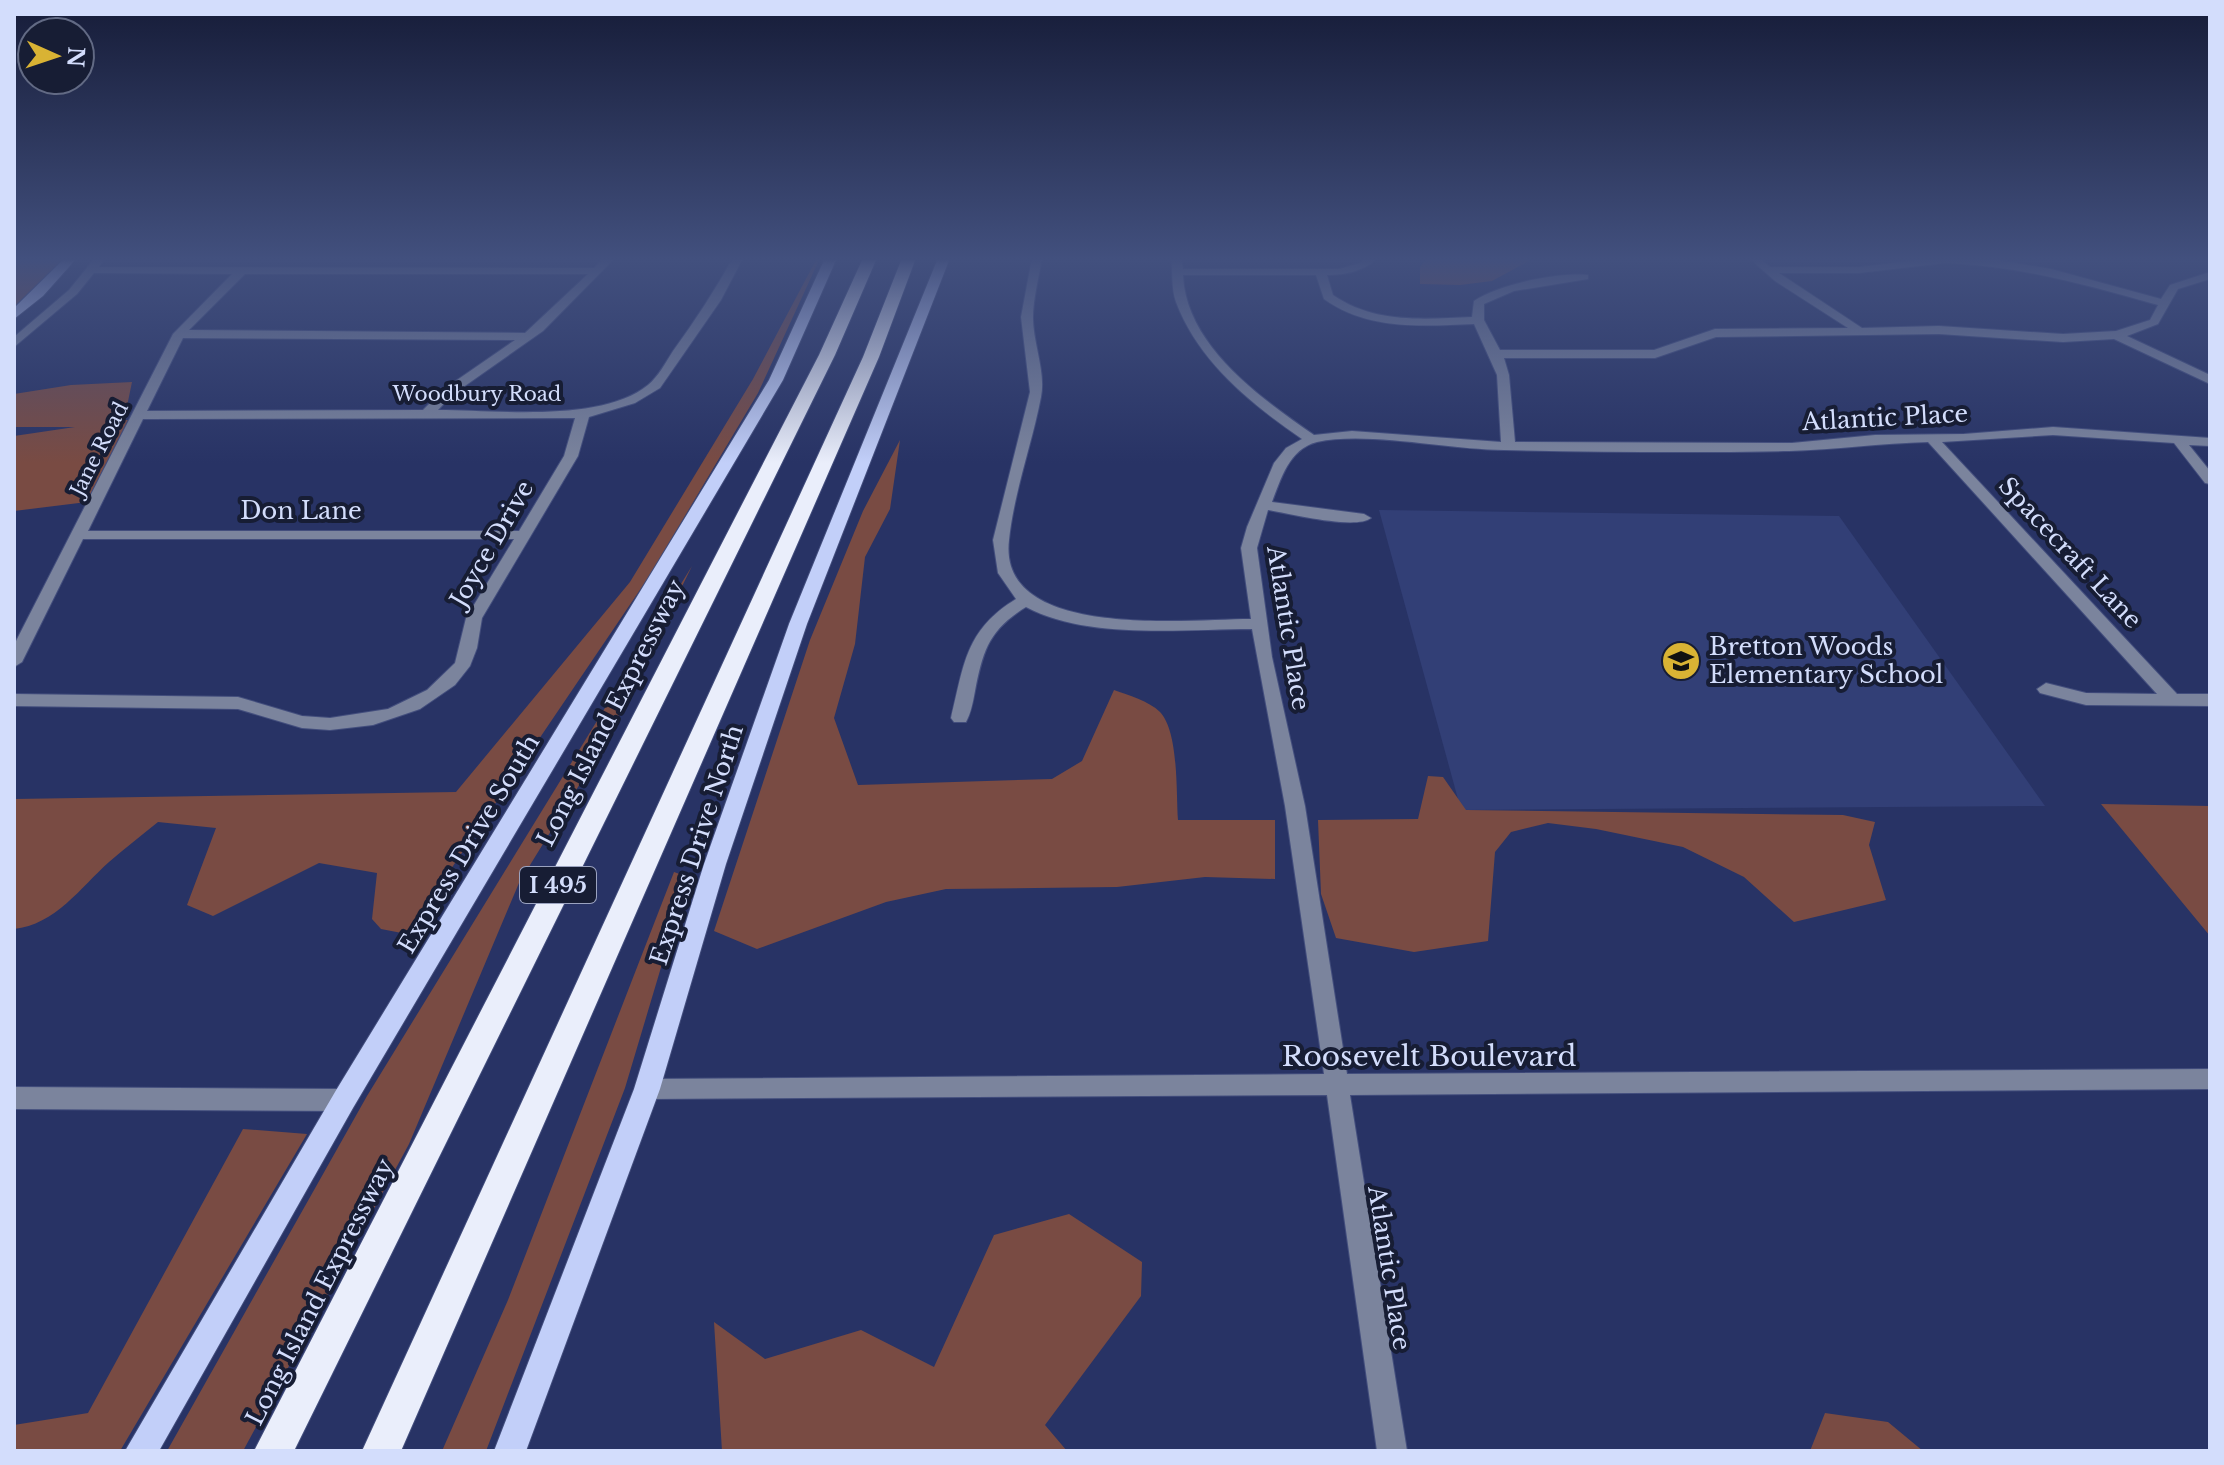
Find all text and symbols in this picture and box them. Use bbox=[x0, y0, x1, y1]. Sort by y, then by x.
north arrow bbox=[16, 16, 96, 96]
text: N bbox=[61, 46, 89, 68]
street label: Woodbury Road bbox=[392, 382, 561, 406]
street label: Jane Road bbox=[64, 398, 133, 503]
street label: Atlantic Place bbox=[1800, 399, 1969, 436]
street label: Spacecraft Lane bbox=[1993, 471, 2148, 634]
street label: Joyce Drive bbox=[442, 475, 539, 615]
street label: Don Lane bbox=[240, 496, 362, 525]
street label: Atlantic Place bbox=[1261, 543, 1316, 712]
street label: Long Island Expressway bbox=[531, 574, 691, 851]
place label: Bretton Woods Elementary School bbox=[1709, 632, 1944, 689]
school or university icon: Bretton Woods Elementary School bbox=[1660, 640, 1702, 682]
street label: Express Drive North bbox=[644, 721, 749, 969]
street label: Express Drive South bbox=[392, 729, 545, 958]
road number: I 495 bbox=[520, 867, 596, 903]
street label: Roosevelt Boulevard bbox=[1282, 1039, 1576, 1074]
street label: Long Island Expressway bbox=[240, 1153, 400, 1430]
street label: Atlantic Place bbox=[1362, 1183, 1417, 1352]

